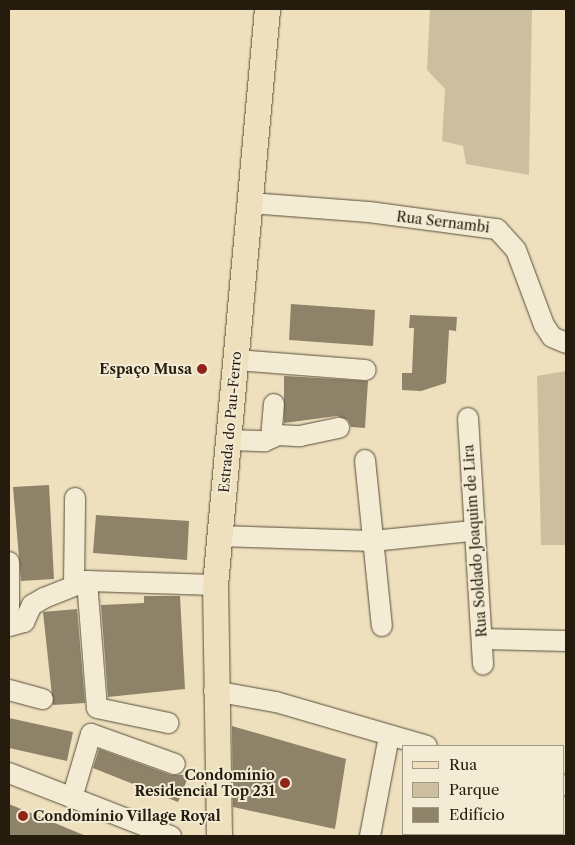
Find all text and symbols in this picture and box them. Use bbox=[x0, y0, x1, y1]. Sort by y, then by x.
street label: Rua Sernambi bbox=[395, 208, 491, 236]
street label: Estrada do Pau-Ferro bbox=[215, 350, 245, 494]
place label: Espaço Musa bbox=[99, 361, 192, 377]
marker: Espaço Musa bbox=[196, 363, 208, 375]
street label: Rua Soldado Joaquim de Lira bbox=[460, 444, 490, 638]
legend bbox=[402, 745, 565, 835]
text: Rua bbox=[449, 755, 477, 774]
place label: Condomínio Residencial Top 231 bbox=[134, 767, 275, 800]
marker: Condomínio Residencial Top 231 bbox=[279, 777, 291, 789]
text: Parque bbox=[449, 780, 499, 799]
text: Edifício bbox=[449, 805, 505, 824]
place label: Condomínio Village Royal bbox=[33, 808, 221, 824]
marker: Condomínio Village Royal bbox=[17, 810, 29, 822]

